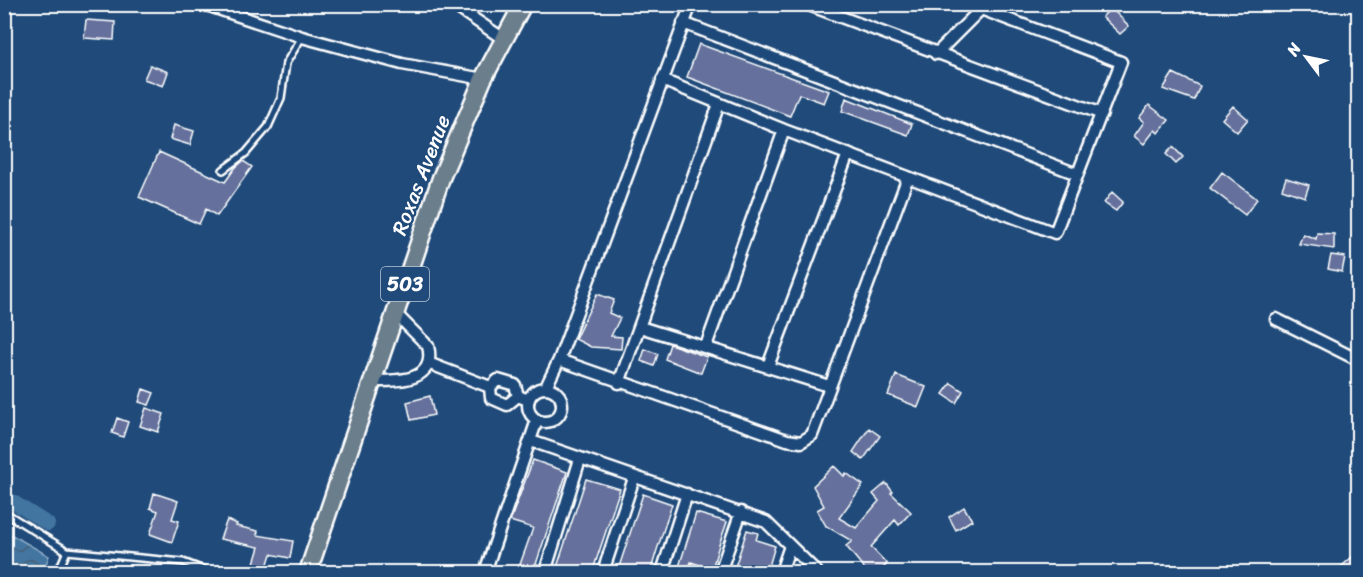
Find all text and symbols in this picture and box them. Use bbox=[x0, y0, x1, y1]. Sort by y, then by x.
north arrow bbox=[1276, 27, 1336, 87]
text: N bbox=[1278, 36, 1309, 63]
street label: Roxas Avenue bbox=[381, 109, 462, 241]
road number: 503 bbox=[381, 267, 429, 301]

